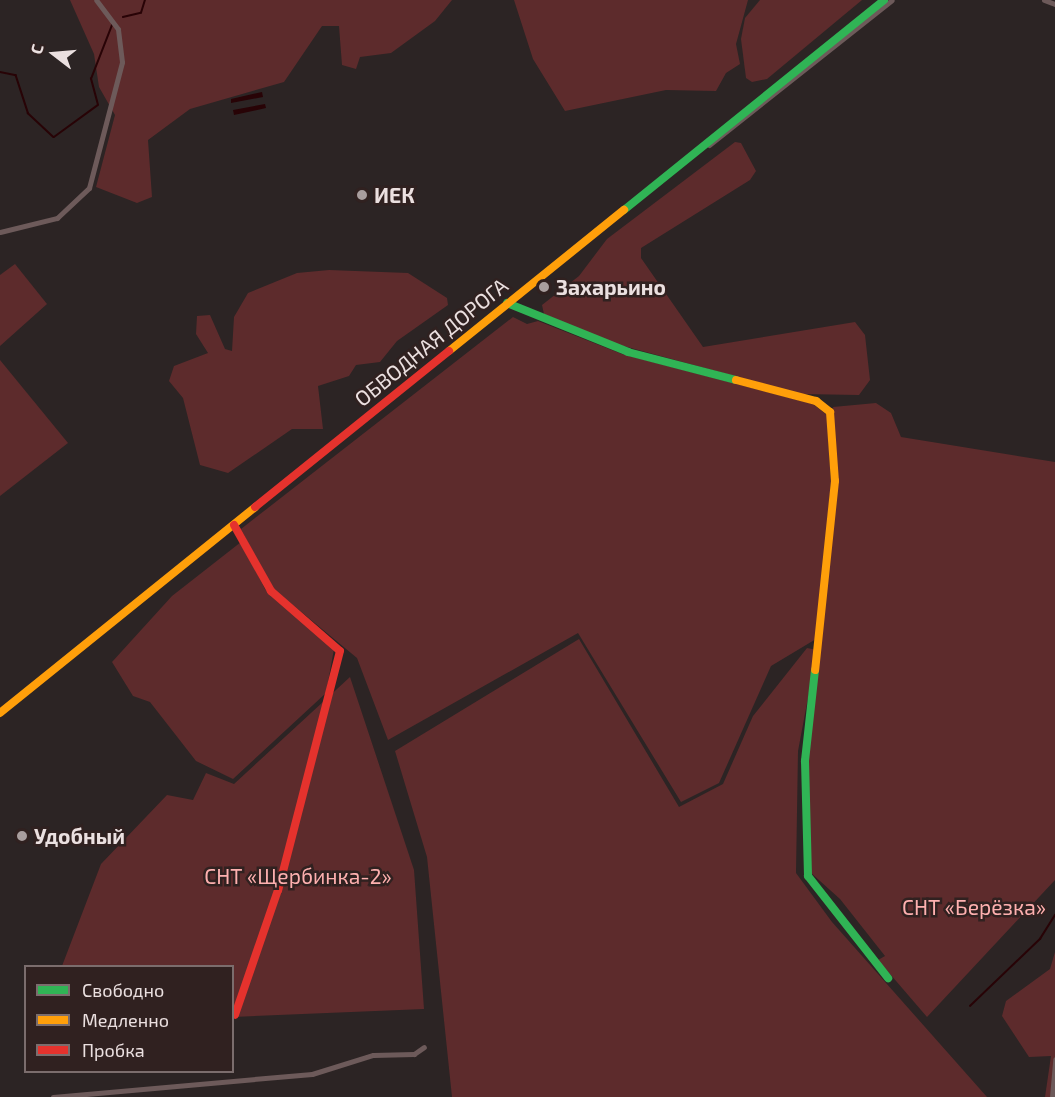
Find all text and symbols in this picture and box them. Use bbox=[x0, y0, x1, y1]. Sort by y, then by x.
north arrow bbox=[24, 24, 84, 84]
text: С bbox=[26, 42, 47, 56]
place label: ИЕК bbox=[374, 182, 415, 208]
marker: ИЕК bbox=[355, 188, 369, 202]
street label: ОБВОДНАЯ ДОРОГА bbox=[349, 273, 513, 411]
place label: Захарьино bbox=[556, 274, 666, 300]
marker: Захарьино bbox=[537, 280, 551, 294]
place label: Удобный bbox=[34, 823, 125, 849]
marker: Удобный bbox=[15, 829, 29, 843]
park label: СНТ «Щербинка-2» bbox=[204, 863, 392, 889]
park label: СНТ «Берёзка» bbox=[902, 894, 1046, 920]
legend bbox=[24, 965, 234, 1073]
text: Свободно bbox=[82, 979, 164, 1001]
text: Медленно bbox=[82, 1009, 169, 1031]
text: Пробка bbox=[82, 1039, 145, 1061]

